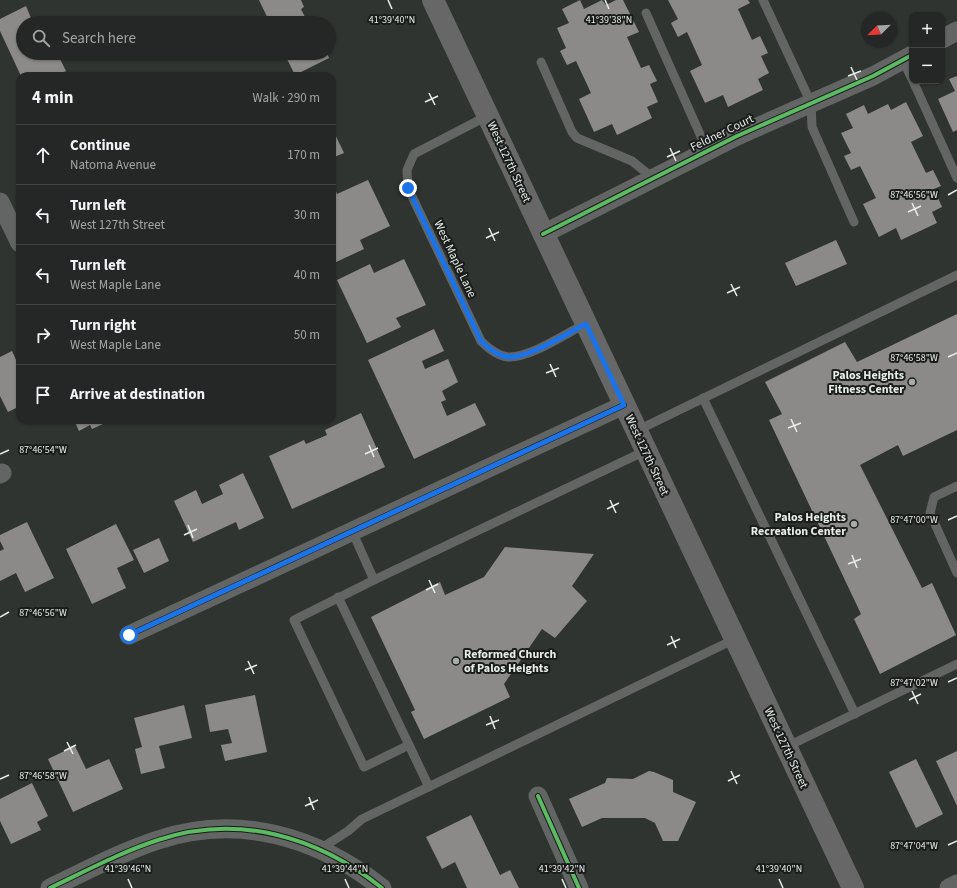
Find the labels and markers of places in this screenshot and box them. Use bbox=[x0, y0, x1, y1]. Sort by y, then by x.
place label: Palos Heights Fitness Center bbox=[828, 367, 904, 398]
marker: Palos Heights Fitness Center bbox=[907, 377, 917, 387]
place label: Palos Heights Recreation Center bbox=[751, 509, 846, 540]
marker: Palos Heights Recreation Center bbox=[849, 519, 859, 529]
place label: Reformed Church of Palos Heights bbox=[464, 646, 557, 677]
marker: Reformed Church of Palos Heights bbox=[451, 656, 461, 666]

